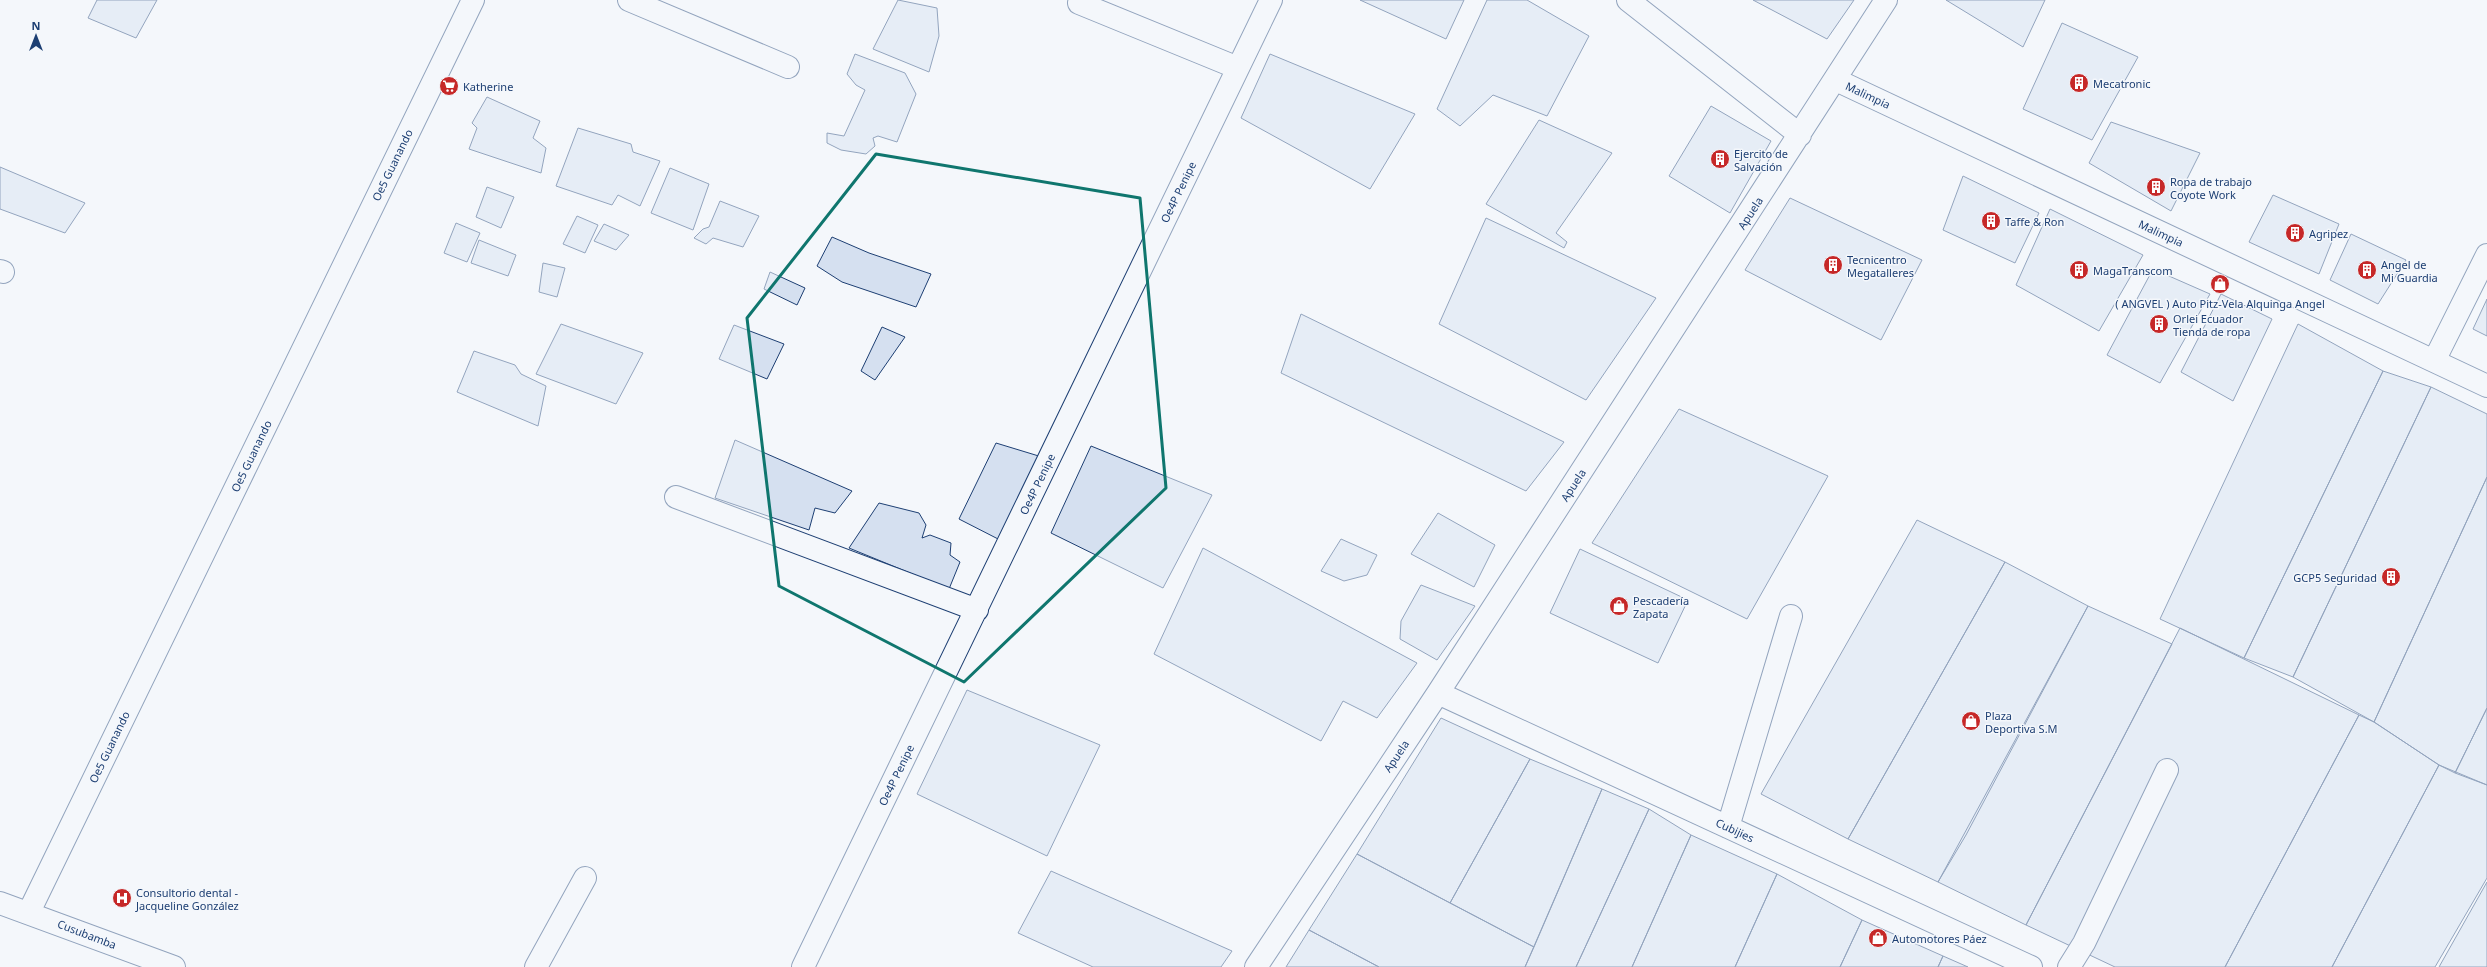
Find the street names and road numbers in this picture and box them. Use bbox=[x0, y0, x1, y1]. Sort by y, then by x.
street label: Malimpia bbox=[1843, 78, 1893, 112]
street label: Oe5 Guanando bbox=[368, 126, 416, 203]
street label: Oe4P Penipe bbox=[1157, 159, 1199, 225]
street label: Apuela bbox=[1734, 194, 1766, 232]
street label: Malimpia bbox=[2136, 216, 2186, 250]
street label: Oe5 Guanando bbox=[227, 417, 275, 494]
street label: Oe4P Penipe bbox=[1016, 451, 1058, 517]
street label: Apuela bbox=[1557, 466, 1589, 504]
street label: Oe5 Guanando bbox=[85, 708, 133, 785]
street label: Apuela bbox=[1380, 737, 1412, 775]
street label: Oe4P Penipe bbox=[875, 742, 917, 808]
street label: Cubijies bbox=[1713, 815, 1757, 845]
street label: Cusubamba bbox=[55, 916, 119, 952]

